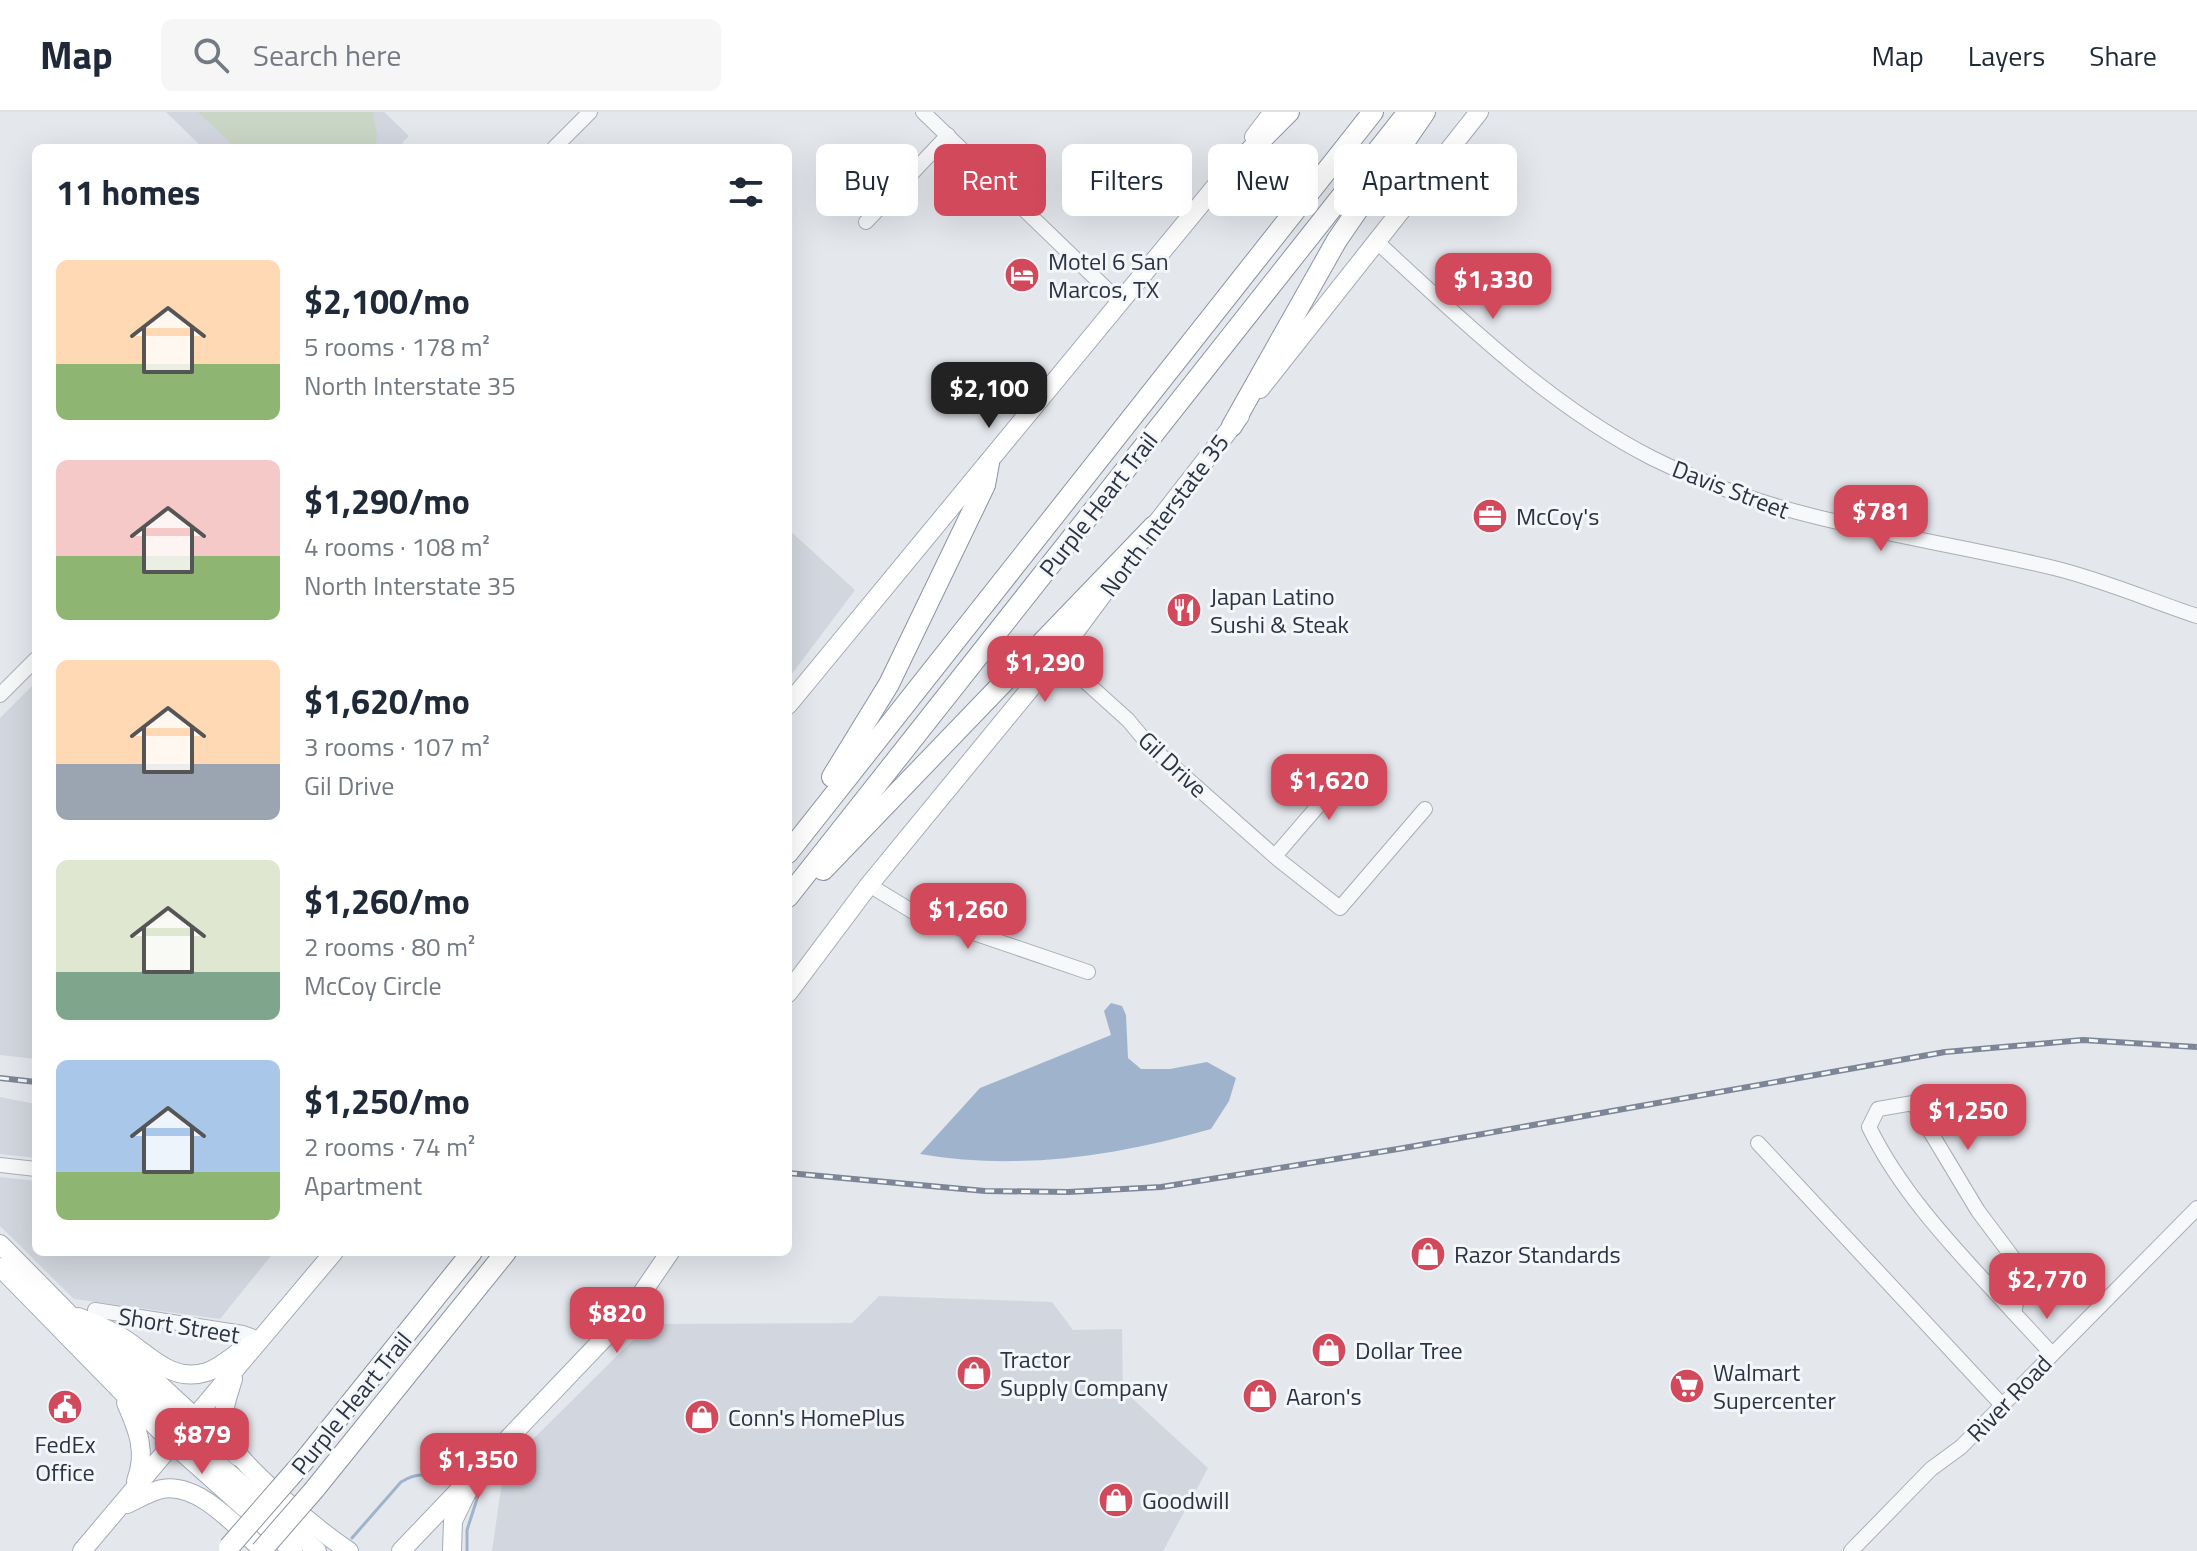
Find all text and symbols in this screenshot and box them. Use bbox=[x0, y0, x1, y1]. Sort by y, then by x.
search box bbox=[161, 19, 721, 91]
text: Map bbox=[40, 26, 113, 84]
text: Search here bbox=[253, 32, 402, 78]
icon: search bbox=[189, 33, 233, 77]
text: Map bbox=[1871, 34, 1924, 77]
text: Layers bbox=[1968, 34, 2045, 77]
text: Share bbox=[2089, 34, 2157, 77]
chip: Buy bbox=[816, 144, 918, 216]
chip: Rent bbox=[934, 144, 1046, 216]
chip: Filters bbox=[1062, 144, 1192, 216]
chip: New bbox=[1208, 144, 1318, 216]
chip: Apartment bbox=[1334, 144, 1517, 216]
text: 11 homes bbox=[56, 166, 200, 218]
icon: filters bbox=[724, 170, 768, 214]
place label: Motel 6 San Marcos, TX bbox=[1048, 243, 1169, 307]
pin: $1,330 bbox=[1428, 253, 1558, 321]
hotel icon: Motel 6 San Marcos, TX bbox=[1003, 256, 1041, 294]
text: $1,330 bbox=[1453, 259, 1533, 298]
text: $2,100/mo bbox=[304, 275, 470, 327]
icon: home bbox=[120, 292, 216, 388]
text: 5 rooms · 178 m² bbox=[304, 327, 490, 366]
pin: $2,100 bbox=[924, 362, 1054, 430]
text: North Interstate 35 bbox=[304, 366, 516, 405]
text: $2,100 bbox=[949, 368, 1029, 407]
street label: Purple Heart Trail bbox=[1030, 424, 1166, 584]
street label: North Interstate 35 bbox=[1091, 426, 1237, 604]
street label: Davis Street bbox=[1667, 450, 1795, 528]
text: $1,290/mo bbox=[304, 475, 470, 527]
pin: $781 bbox=[1834, 485, 1928, 553]
text: $781 bbox=[1852, 491, 1910, 530]
icon: home bbox=[120, 492, 216, 588]
office icon: McCoy's bbox=[1471, 497, 1509, 535]
place label: McCoy's bbox=[1516, 498, 1599, 534]
text: 4 rooms · 108 m² bbox=[304, 527, 490, 566]
text: North Interstate 35 bbox=[304, 566, 516, 605]
place label: Japan Latino Sushi & Steak bbox=[1210, 578, 1349, 642]
restaurant icon: Japan Latino Sushi & Steak bbox=[1165, 591, 1203, 629]
pin: $1,290 bbox=[980, 636, 1110, 704]
text: $1,290 bbox=[1005, 642, 1085, 681]
text: $1,620/mo bbox=[304, 675, 470, 727]
icon: home bbox=[120, 692, 216, 788]
street label: Gil Drive bbox=[1130, 722, 1216, 806]
text: 3 rooms · 107 m² bbox=[304, 727, 490, 766]
pin: $1,620 bbox=[1264, 754, 1394, 822]
text: $1,620 bbox=[1289, 760, 1369, 799]
text: Gil Drive bbox=[304, 766, 394, 805]
text: $1,260/mo bbox=[304, 875, 470, 927]
pin: $1,260 bbox=[903, 883, 1033, 951]
text: $1,260 bbox=[928, 889, 1008, 928]
icon: home bbox=[120, 892, 216, 988]
text: 2 rooms · 80 m² bbox=[304, 927, 475, 966]
text: McCoy Circle bbox=[304, 966, 442, 1005]
text: $1,250/mo bbox=[304, 1075, 470, 1127]
pin: $1,250 bbox=[1903, 1084, 2033, 1152]
text: $1,250 bbox=[1928, 1090, 2008, 1129]
icon: home bbox=[120, 1092, 216, 1188]
text: 2 rooms · 74 m² bbox=[304, 1127, 475, 1166]
text: Apartment bbox=[304, 1166, 422, 1205]
shop icon: Razor Standards bbox=[1409, 1235, 1447, 1273]
place label: Razor Standards bbox=[1454, 1236, 1621, 1272]
pin: $2,770 bbox=[1982, 1253, 2112, 1321]
text: $2,770 bbox=[2007, 1259, 2087, 1298]
pin: $820 bbox=[570, 1287, 664, 1355]
text: $820 bbox=[588, 1293, 646, 1332]
street label: Short Street bbox=[116, 1298, 243, 1352]
street label: Purple Heart Trail bbox=[282, 1324, 420, 1482]
shop icon: Dollar Tree bbox=[1310, 1331, 1348, 1369]
place label: Dollar Tree bbox=[1355, 1332, 1463, 1368]
place label: Tractor Supply Company bbox=[1000, 1341, 1168, 1405]
street label: River Road bbox=[1958, 1346, 2060, 1450]
shop icon: Tractor Supply Company bbox=[955, 1354, 993, 1392]
place label: Walmart Supercenter bbox=[1713, 1354, 1836, 1418]
supermarket icon: Walmart Supercenter bbox=[1668, 1367, 1706, 1405]
shop icon: Aaron's bbox=[1241, 1377, 1279, 1415]
place label: Aaron's bbox=[1286, 1378, 1362, 1414]
public building icon: FedEx Office bbox=[46, 1388, 84, 1426]
shop icon: Conn's HomePlus bbox=[683, 1398, 721, 1436]
place label: Conn's HomePlus bbox=[728, 1399, 905, 1435]
pin: $879 bbox=[155, 1408, 249, 1476]
text: $879 bbox=[173, 1414, 231, 1453]
place label: FedEx Office bbox=[34, 1426, 96, 1490]
pin: $1,350 bbox=[413, 1433, 543, 1501]
text: $1,350 bbox=[438, 1439, 518, 1478]
shop icon: Goodwill bbox=[1097, 1481, 1135, 1519]
place label: Goodwill bbox=[1142, 1482, 1229, 1518]

